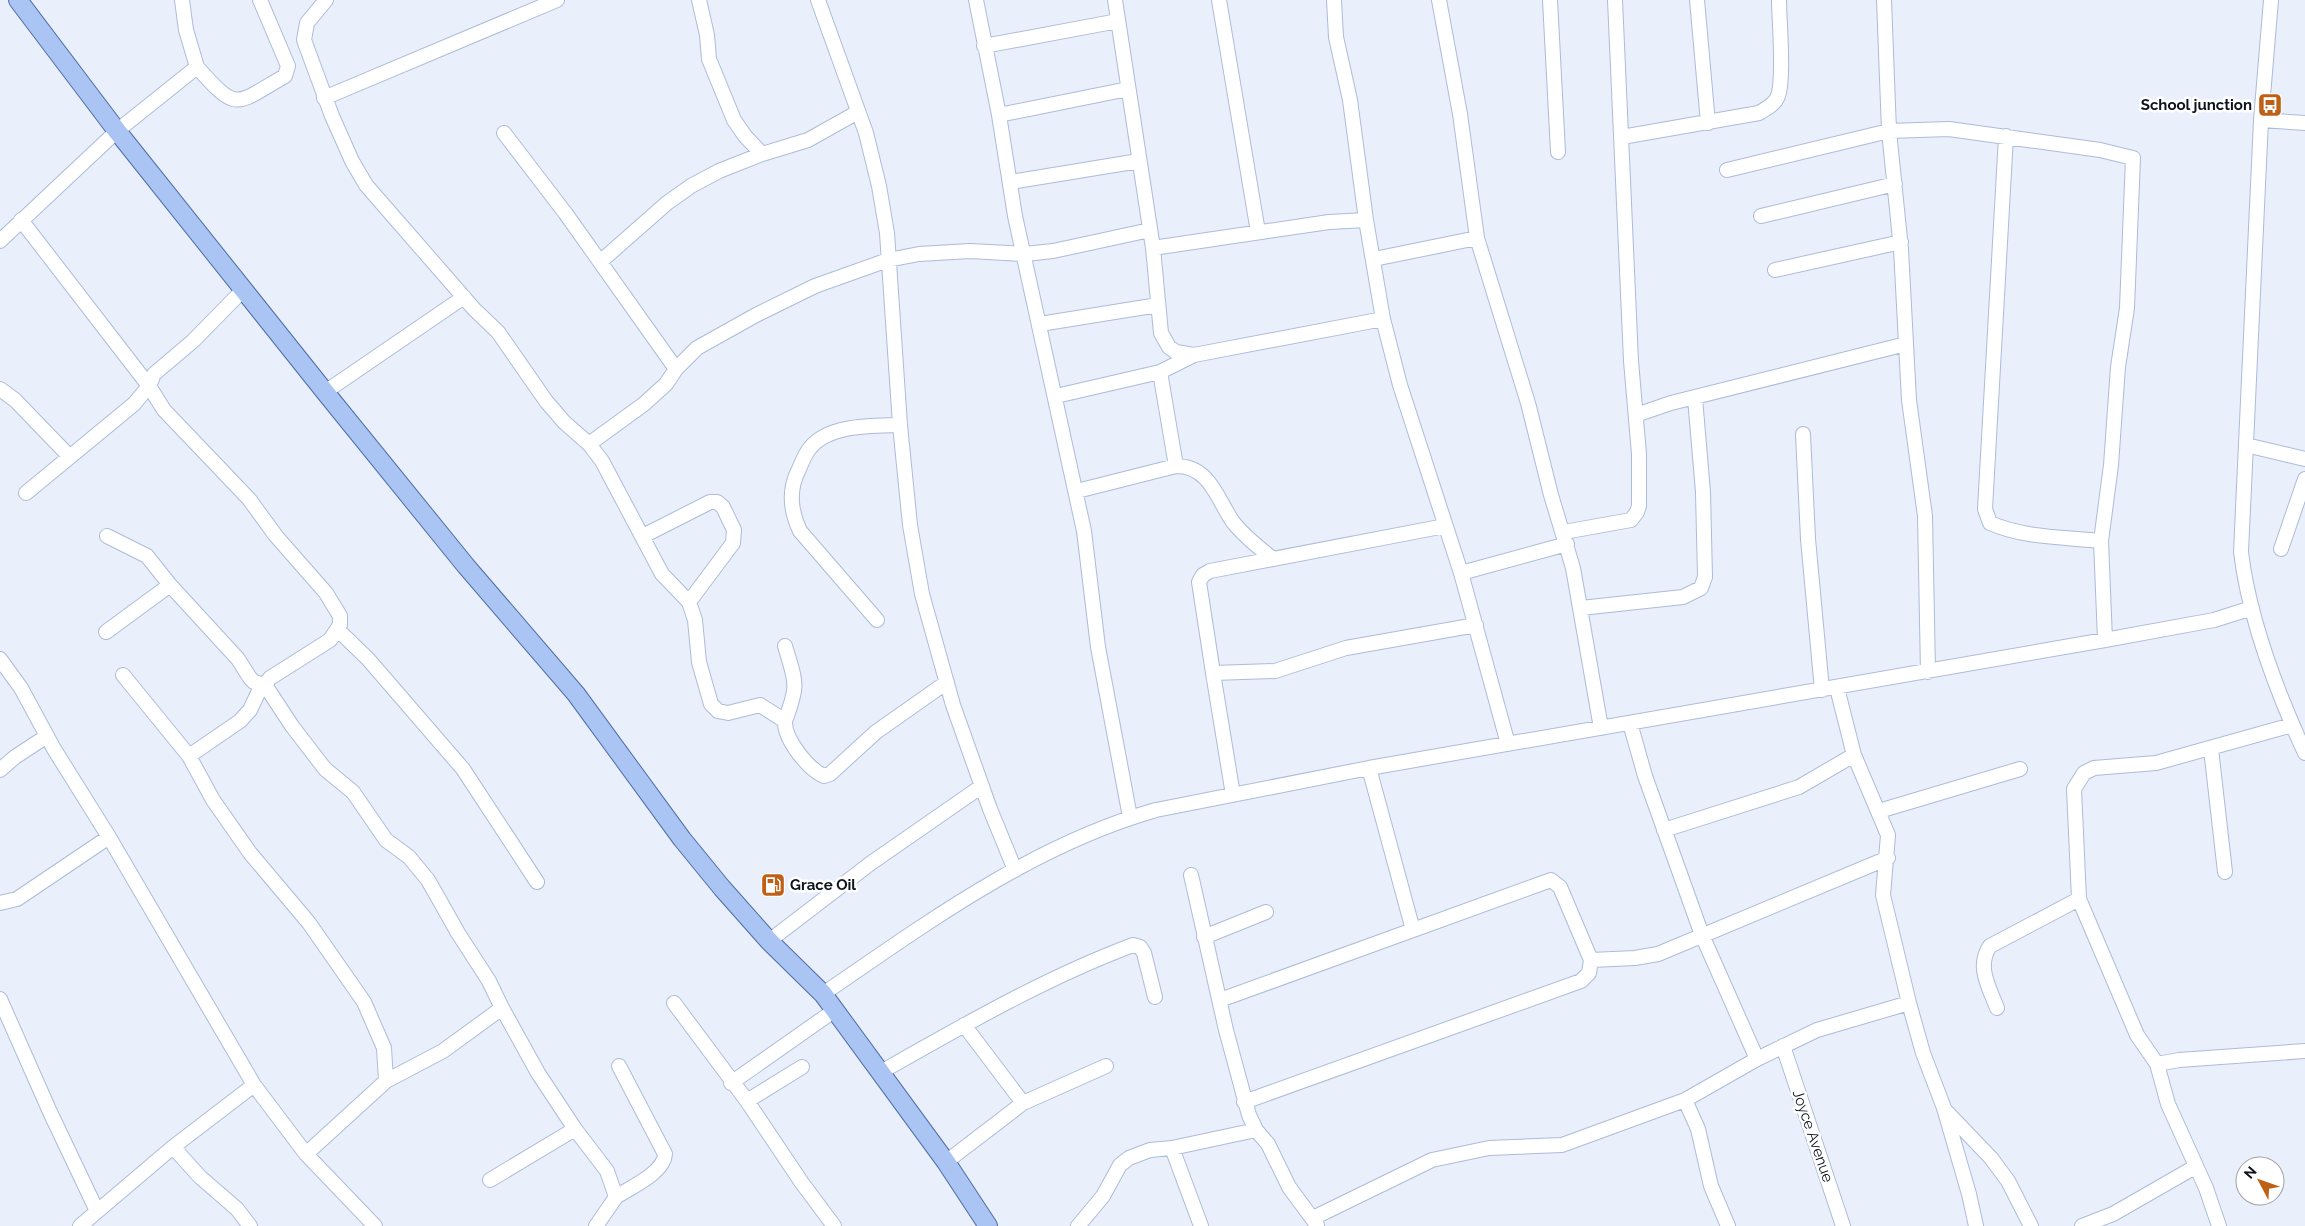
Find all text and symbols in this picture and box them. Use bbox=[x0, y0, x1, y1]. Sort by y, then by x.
bus stop icon: School junction bbox=[2257, 92, 2283, 118]
place label: School junction bbox=[2141, 96, 2252, 114]
fuel station icon: Grace Oil bbox=[760, 872, 786, 898]
place label: Grace Oil bbox=[790, 876, 856, 894]
street label: Joyce Avenue bbox=[1789, 1087, 1837, 1185]
north arrow bbox=[2235, 1156, 2285, 1206]
text: N bbox=[2241, 1163, 2260, 1182]

